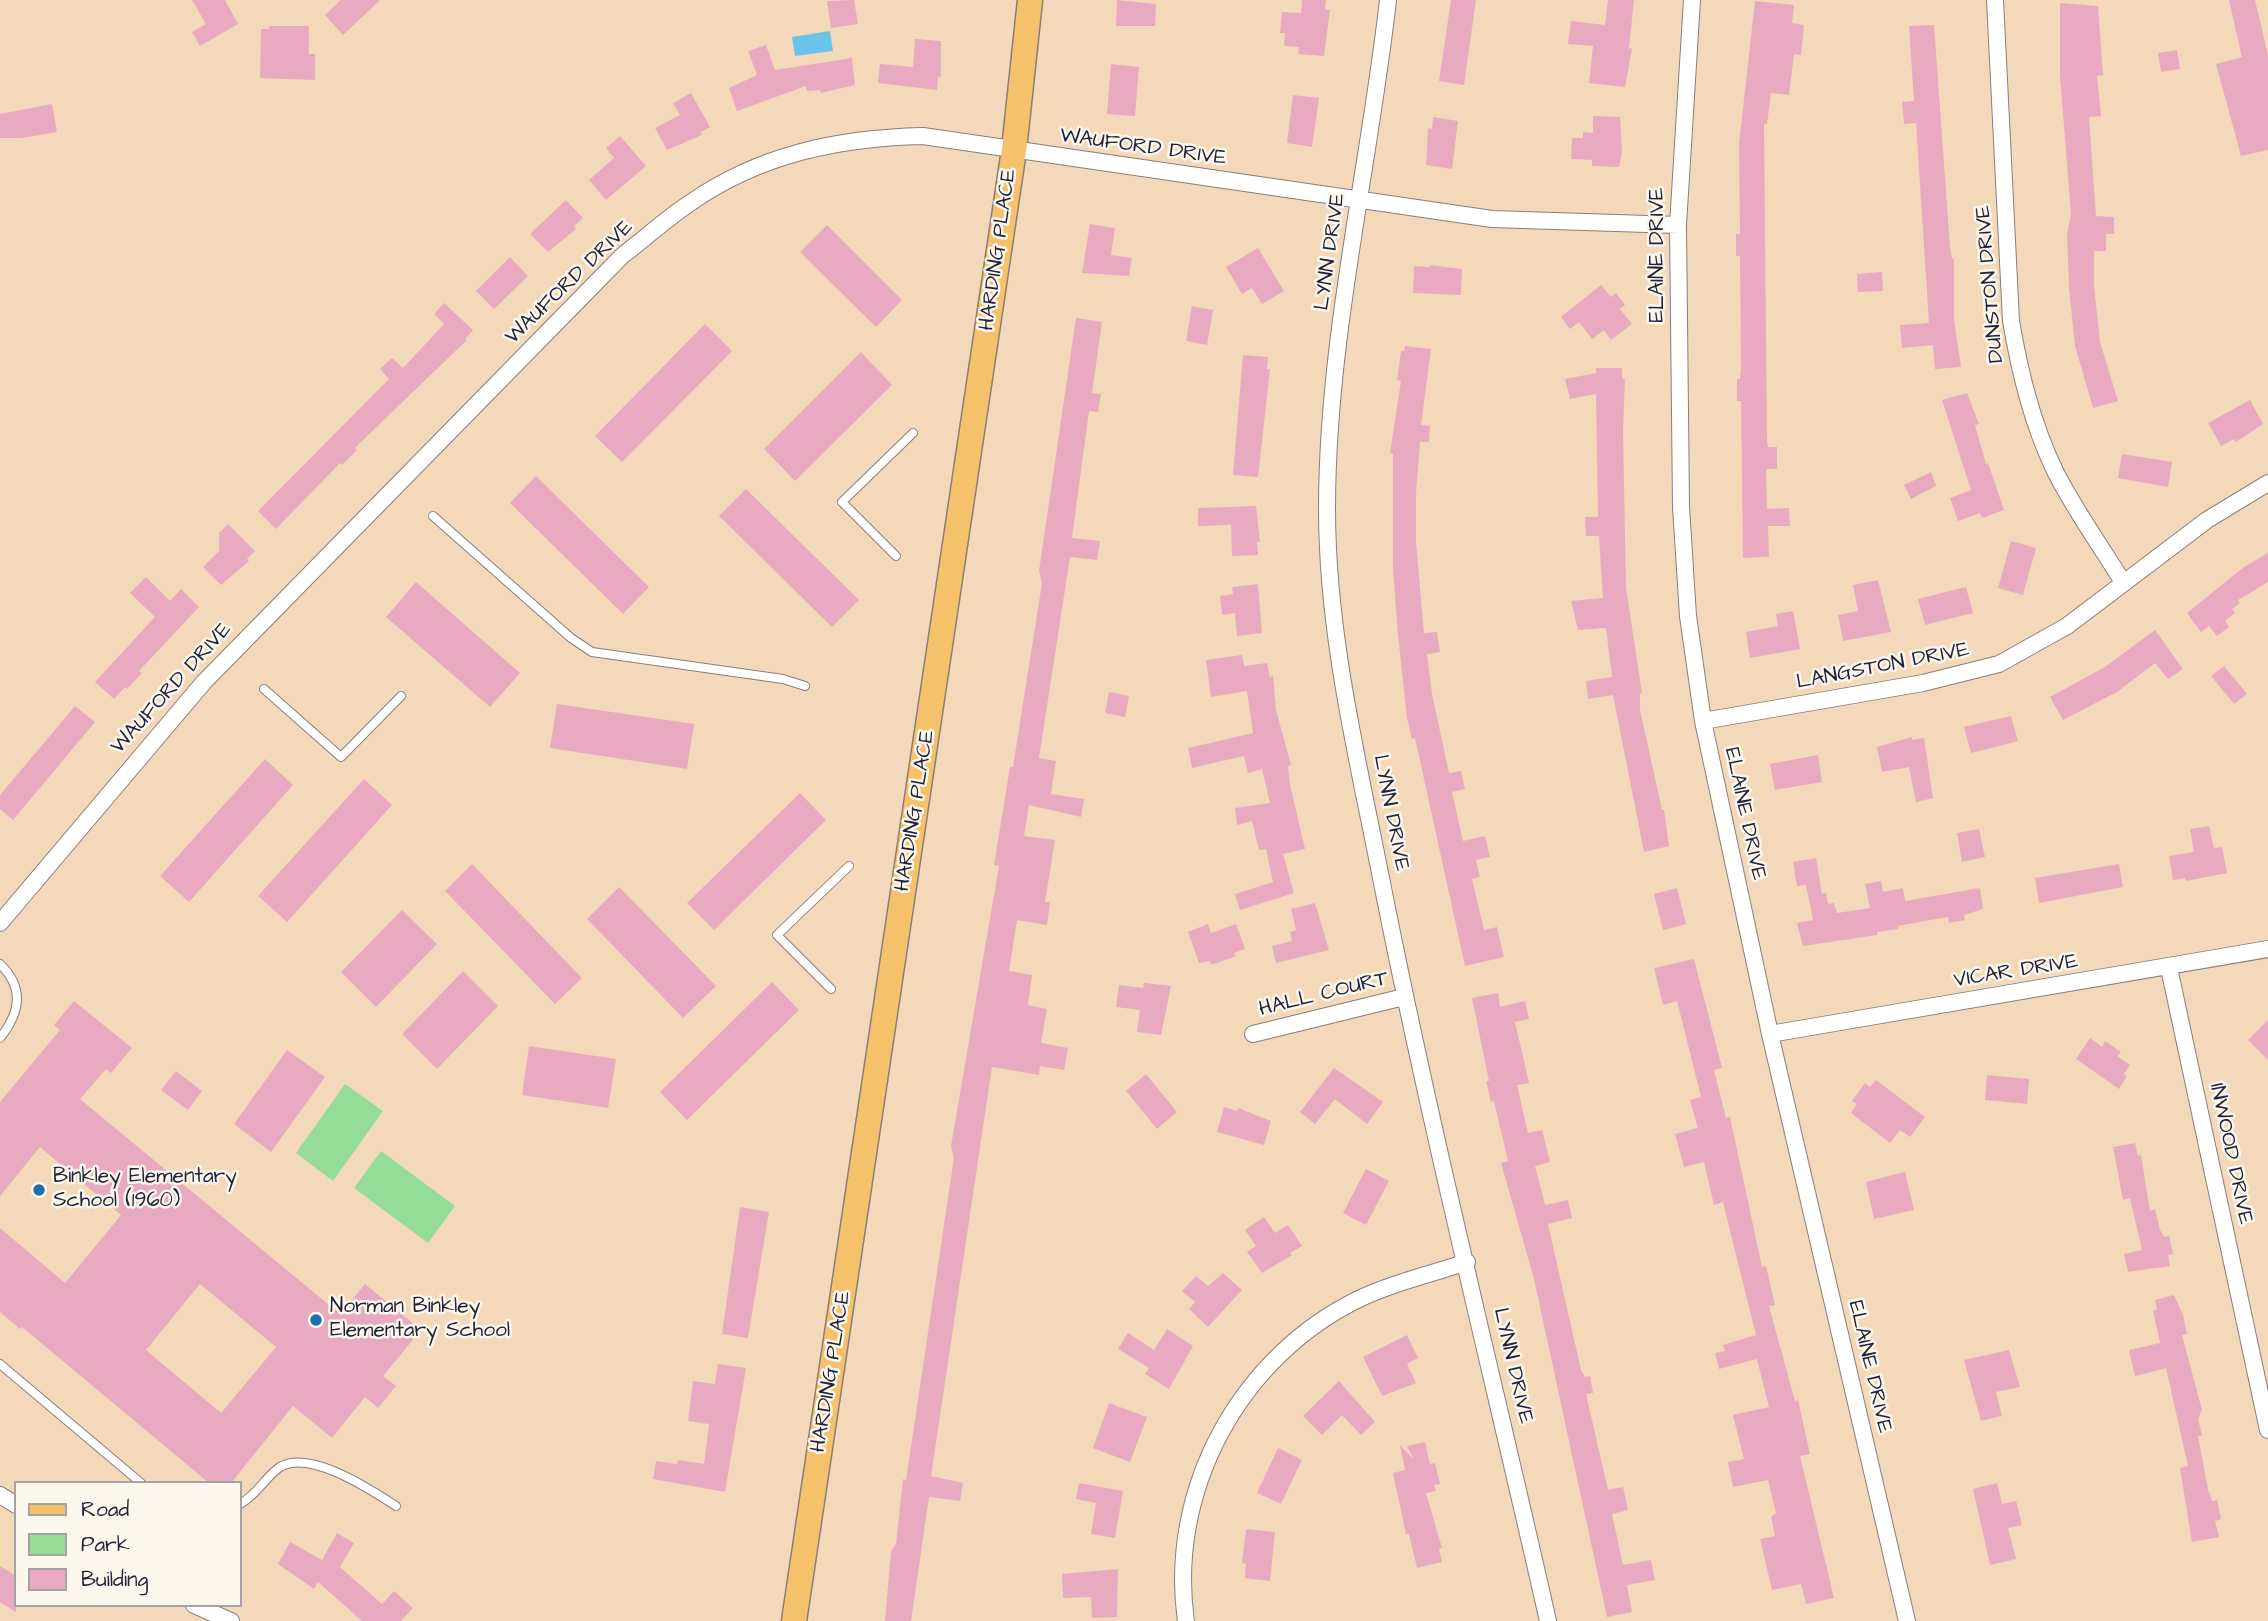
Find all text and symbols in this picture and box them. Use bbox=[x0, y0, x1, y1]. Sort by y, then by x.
street label: WAUFORD DRIVE bbox=[1058, 124, 1228, 172]
street label: HARDING PLACE bbox=[975, 168, 1023, 332]
street label: ELAINE DRIVE bbox=[1646, 188, 1672, 322]
street label: LYNN DRIVE bbox=[1310, 192, 1352, 312]
street label: DUNSTON DRIVE bbox=[1972, 204, 2010, 364]
street label: WAUFORD DRIVE bbox=[501, 216, 639, 350]
street label: WAUFORD DRIVE bbox=[106, 618, 238, 760]
street label: LANGSTON DRIVE bbox=[1795, 638, 1971, 696]
street label: HARDING PLACE bbox=[891, 729, 941, 893]
street label: ELAINE DRIVE bbox=[1718, 745, 1770, 883]
street label: LYNN DRIVE bbox=[1366, 753, 1414, 873]
street label: VICAR DRIVE bbox=[1952, 950, 2080, 994]
street label: HALL COURT bbox=[1257, 967, 1391, 1023]
street label: INWOOD DRIVE bbox=[2203, 1081, 2257, 1227]
place label: Binkley Elementary School (1960) bbox=[53, 1165, 237, 1215]
marker: Binkley Elementary School (1960) bbox=[31, 1182, 47, 1198]
street label: HARDING PLACE bbox=[807, 1290, 857, 1454]
place label: Norman Binkley Elementary School bbox=[330, 1295, 510, 1345]
street label: ELAINE DRIVE bbox=[1842, 1298, 1896, 1436]
street label: LYNN DRIVE bbox=[1486, 1306, 1538, 1426]
marker: Norman Binkley Elementary School bbox=[308, 1312, 324, 1328]
legend bbox=[14, 1481, 242, 1607]
text: Road bbox=[81, 1495, 129, 1524]
text: Park bbox=[81, 1530, 130, 1559]
text: Building bbox=[81, 1565, 148, 1594]

